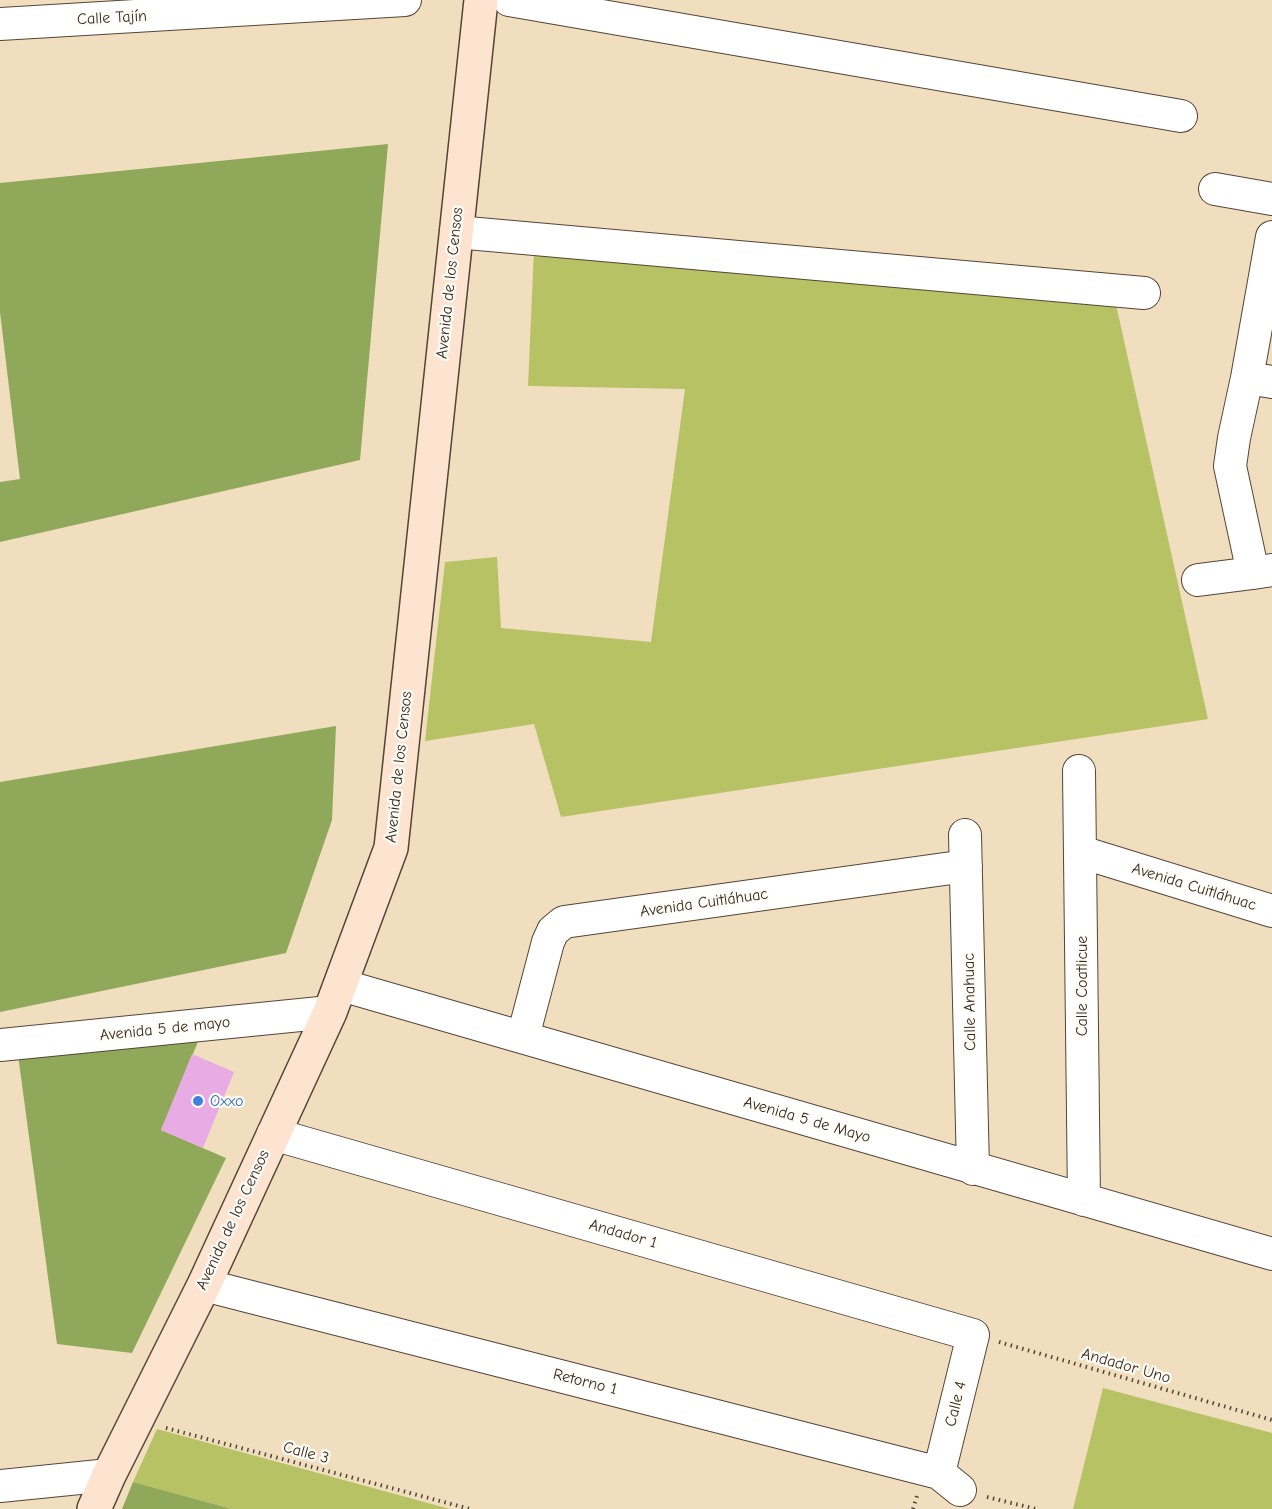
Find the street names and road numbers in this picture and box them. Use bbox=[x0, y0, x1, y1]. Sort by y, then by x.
street label: Calle Tajín bbox=[77, 7, 147, 29]
street label: Avenida de los Censos bbox=[432, 206, 468, 360]
street label: Avenida de los Censos bbox=[381, 690, 417, 844]
street label: Avenida Cuitláhuac bbox=[1130, 859, 1258, 915]
street label: Avenida Cuitláhuac bbox=[639, 885, 769, 921]
street label: Calle Coatlicue bbox=[1072, 936, 1092, 1036]
street label: Calle Anahuac bbox=[960, 953, 980, 1051]
street label: Avenida 5 de mayo bbox=[99, 1013, 231, 1045]
street label: Avenida 5 de Mayo bbox=[741, 1093, 873, 1147]
street label: Avenida de los Censos bbox=[192, 1147, 274, 1293]
street label: Andador 1 bbox=[587, 1215, 659, 1253]
street label: Andador Uno bbox=[1079, 1344, 1173, 1388]
street label: Retorno 1 bbox=[551, 1365, 619, 1399]
street label: Calle 4 bbox=[941, 1379, 971, 1429]
street label: Calle 3 bbox=[281, 1438, 331, 1468]

